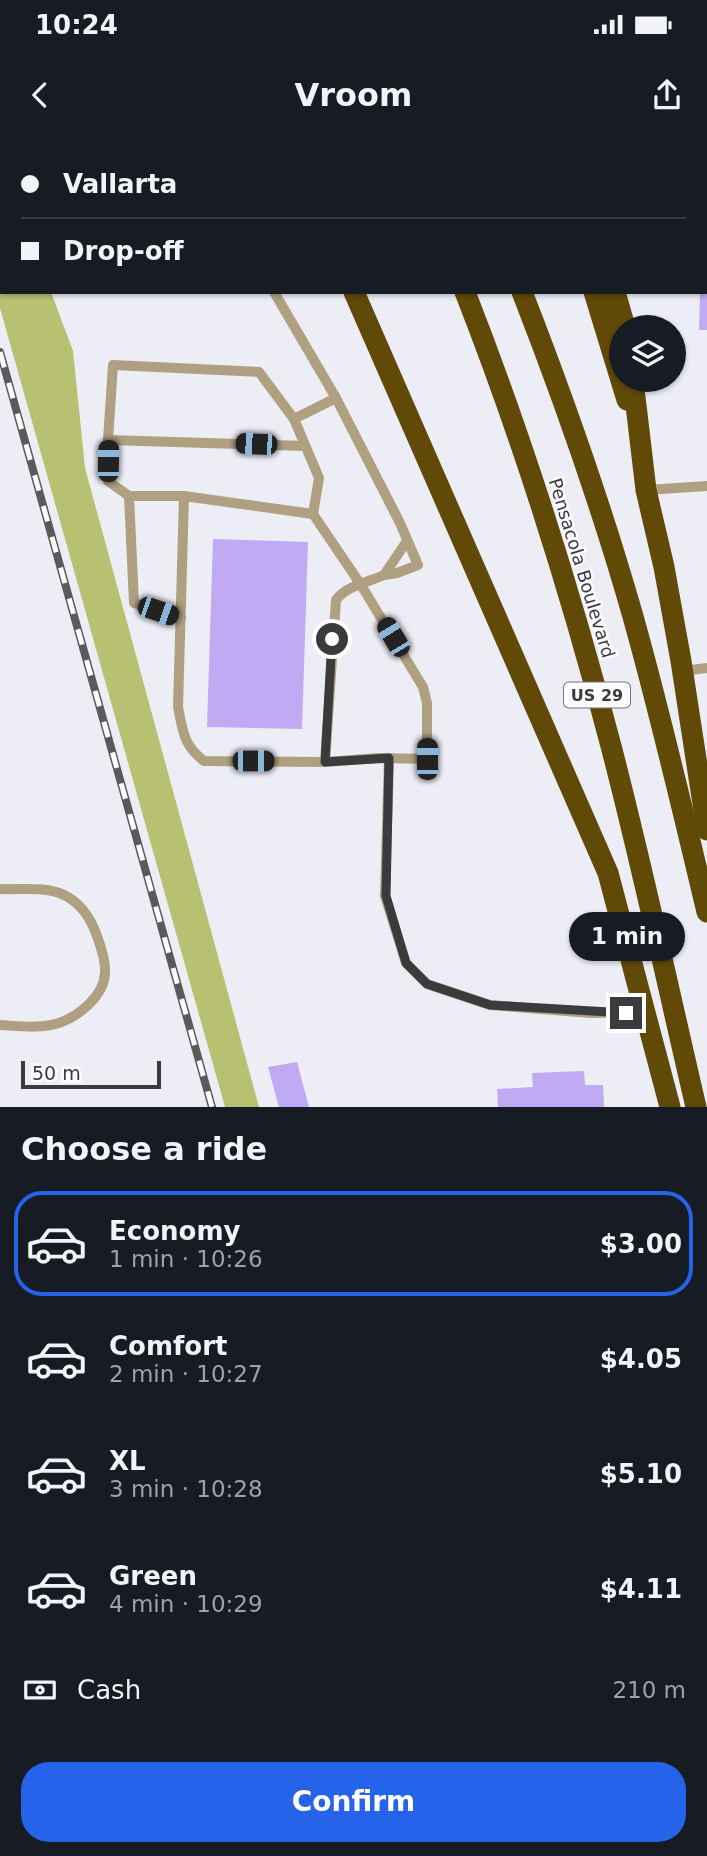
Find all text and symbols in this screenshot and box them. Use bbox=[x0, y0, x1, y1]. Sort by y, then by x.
text: 10:24 bbox=[35, 10, 118, 40]
icon: back bbox=[21, 76, 59, 114]
text: Vroom bbox=[295, 76, 412, 114]
icon: share bbox=[648, 76, 686, 114]
text: Vallarta bbox=[63, 169, 177, 199]
text: Drop-off bbox=[63, 236, 184, 266]
map controls bbox=[609, 315, 686, 392]
button: layers bbox=[609, 315, 686, 392]
car bbox=[235, 433, 278, 455]
car bbox=[98, 440, 119, 482]
street label: Pensacola Boulevard bbox=[545, 476, 619, 660]
car bbox=[135, 594, 182, 628]
car bbox=[374, 614, 413, 660]
route start bbox=[316, 623, 348, 655]
road number: US 29 bbox=[564, 682, 630, 708]
car bbox=[417, 738, 438, 780]
car bbox=[233, 751, 275, 772]
callout: 1 min bbox=[568, 912, 684, 960]
text: 1 min bbox=[591, 923, 663, 949]
route end bbox=[610, 997, 642, 1029]
scale bar bbox=[21, 1058, 161, 1090]
text: 50 m bbox=[32, 1062, 81, 1084]
text: Choose a ride bbox=[21, 1130, 267, 1168]
icon: car bbox=[25, 1212, 88, 1275]
text: Economy bbox=[109, 1216, 240, 1246]
text: $3.00 bbox=[600, 1229, 682, 1259]
text: 1 min · 10:26 bbox=[109, 1246, 263, 1272]
icon: car bbox=[25, 1327, 88, 1390]
text: Comfort bbox=[109, 1331, 227, 1361]
text: $4.05 bbox=[600, 1344, 682, 1374]
text: 2 min · 10:27 bbox=[109, 1361, 263, 1387]
icon: car bbox=[25, 1442, 88, 1505]
text: XL bbox=[109, 1446, 146, 1476]
text: $5.10 bbox=[600, 1459, 682, 1489]
text: 3 min · 10:28 bbox=[109, 1476, 263, 1502]
icon: car bbox=[25, 1557, 88, 1620]
text: Green bbox=[109, 1561, 197, 1591]
text: $4.11 bbox=[600, 1574, 682, 1604]
text: 4 min · 10:29 bbox=[109, 1591, 263, 1617]
icon: cash bbox=[21, 1671, 59, 1709]
text: Cash bbox=[77, 1675, 141, 1705]
text: 210 m bbox=[612, 1677, 686, 1703]
button: Confirm bbox=[21, 1762, 686, 1842]

